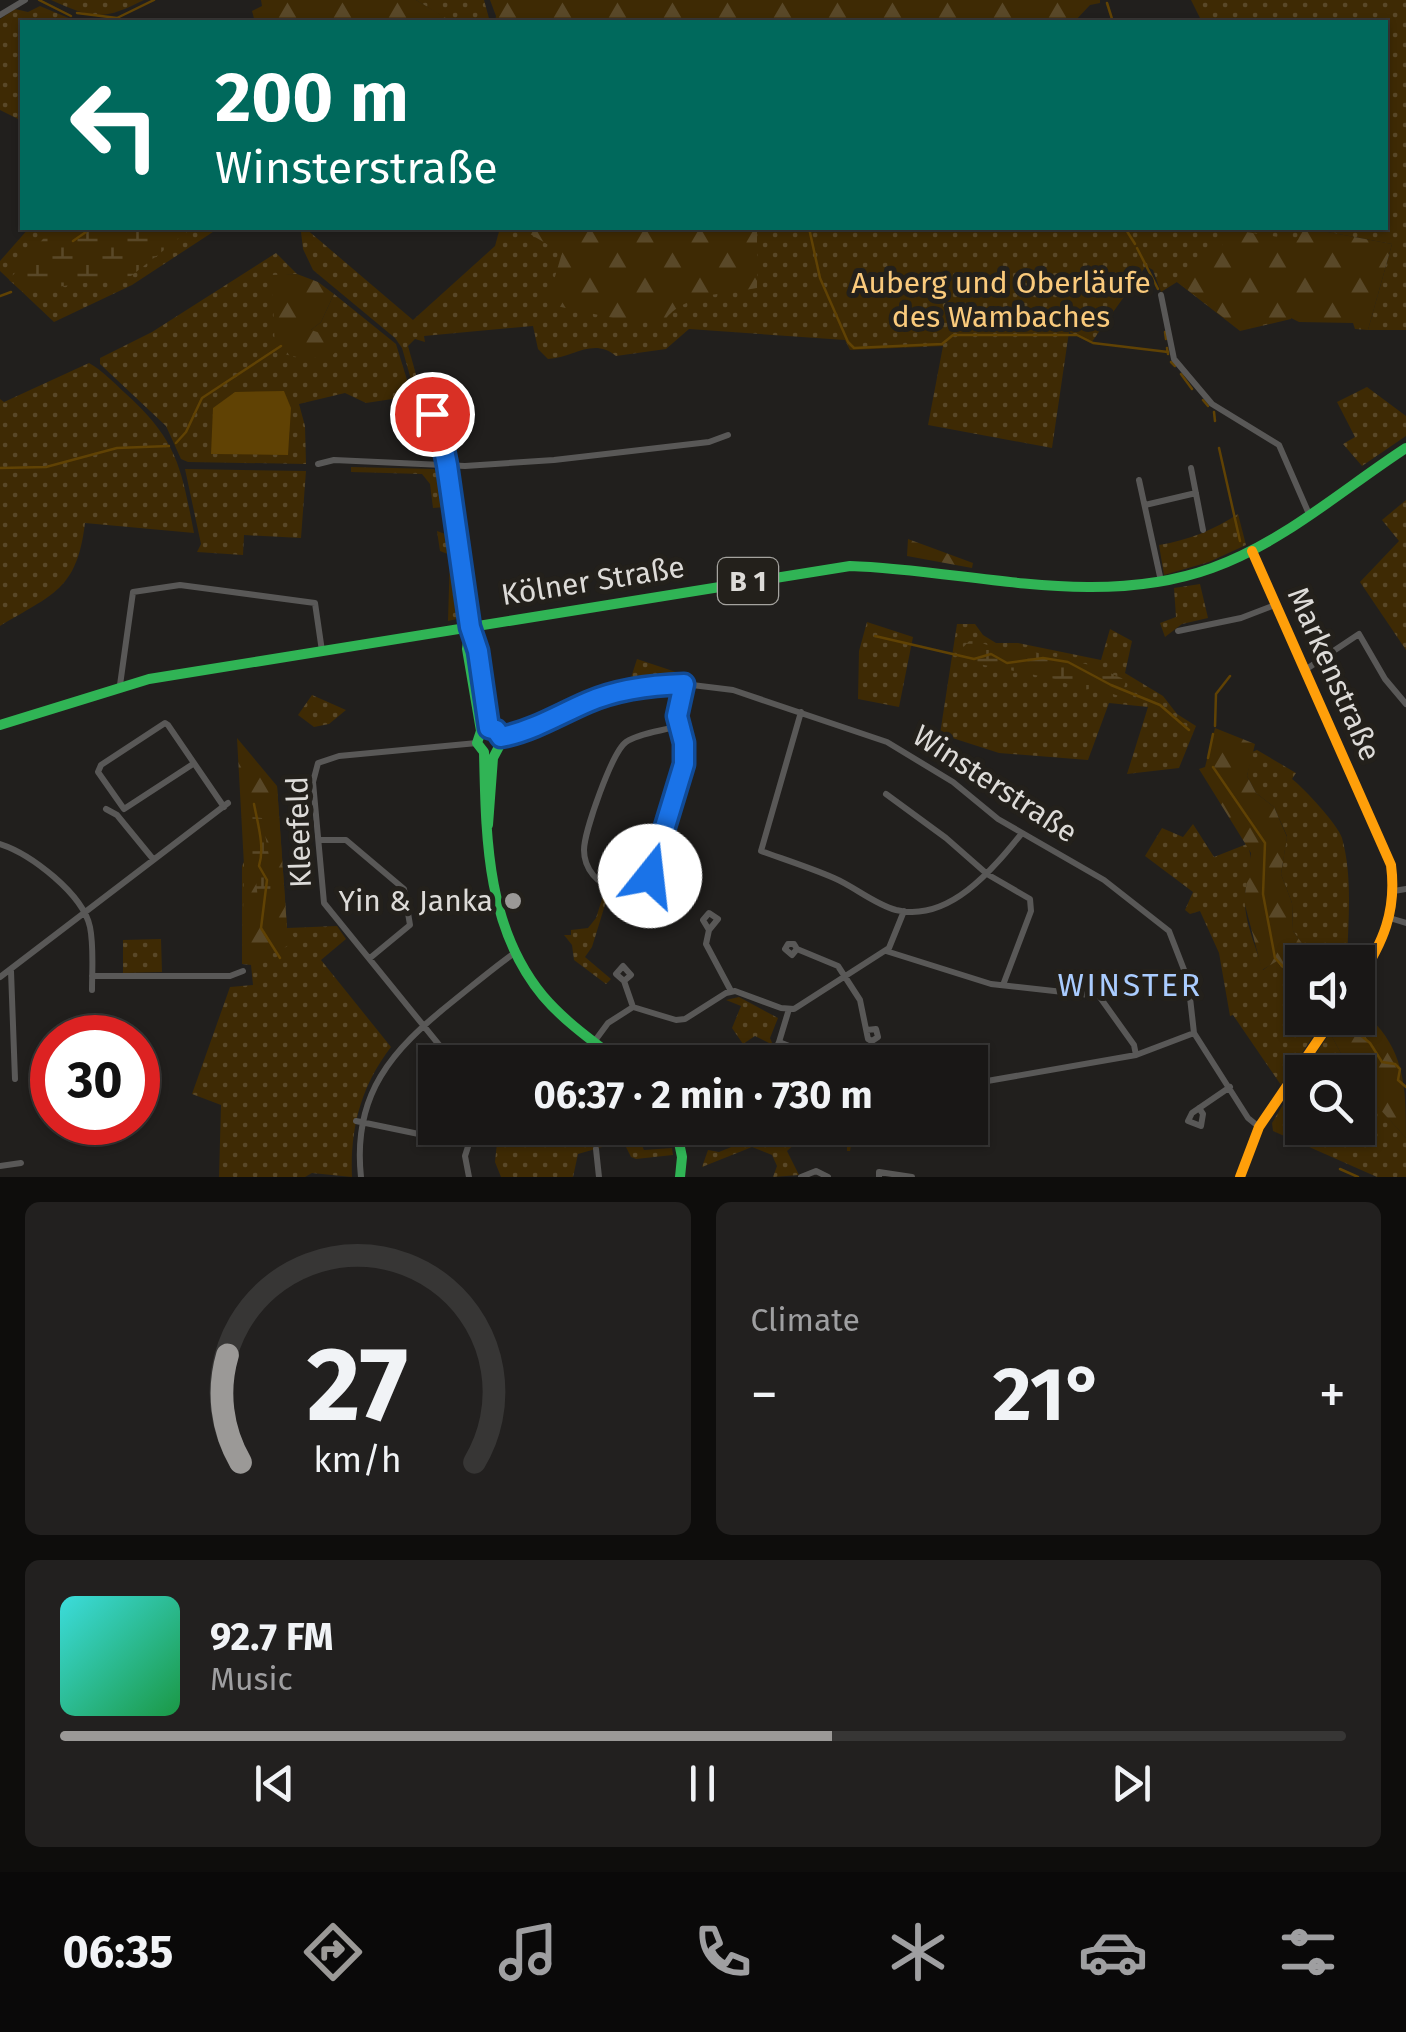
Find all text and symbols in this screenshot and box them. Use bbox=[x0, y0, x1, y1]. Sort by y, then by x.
text: 200 m bbox=[215, 56, 409, 140]
icon: left bbox=[50, 60, 180, 190]
text: Winsterstraße bbox=[215, 141, 498, 195]
park label: Auberg und Oberläufe des Wambaches bbox=[851, 265, 1151, 335]
pin bbox=[390, 372, 475, 457]
icon: arrive bbox=[405, 387, 460, 442]
street label: Kölner Straße bbox=[499, 549, 687, 613]
road number: B 1 bbox=[718, 558, 778, 604]
street label: Markenstraße bbox=[1280, 582, 1388, 766]
street label: Winsterstraße bbox=[906, 718, 1084, 850]
street label: Kleefeld bbox=[279, 776, 319, 888]
position arrow bbox=[598, 824, 702, 928]
place label: Yin & Janka bbox=[338, 883, 493, 919]
marker: Yin & Janka bbox=[502, 890, 524, 912]
map controls bbox=[1285, 945, 1375, 1145]
button: sound bbox=[1285, 945, 1375, 1035]
district label: WINSTER bbox=[1058, 966, 1203, 1004]
speed limit sign: 30 bbox=[30, 1015, 160, 1145]
button: search bbox=[1285, 1055, 1375, 1145]
text: 06:37 · 2 min · 730 m bbox=[533, 1072, 873, 1118]
text: Climate bbox=[751, 1301, 860, 1339]
text: 27 bbox=[307, 1323, 408, 1448]
text: 21° bbox=[993, 1350, 1104, 1440]
text: − bbox=[751, 1362, 778, 1428]
text: + bbox=[1319, 1362, 1346, 1428]
text: km/h bbox=[314, 1439, 402, 1481]
text: 92.7 FM bbox=[210, 1614, 333, 1660]
text: Music bbox=[210, 1660, 293, 1698]
icon: previous bbox=[247, 1756, 302, 1811]
icon: pause bbox=[675, 1756, 730, 1811]
icon: next bbox=[1104, 1756, 1159, 1811]
icon: directions bbox=[298, 1917, 368, 1987]
icon: music bbox=[493, 1917, 563, 1987]
icon: phone bbox=[688, 1917, 758, 1987]
icon: climate bbox=[883, 1917, 953, 1987]
icon: car bbox=[1078, 1917, 1148, 1987]
icon: filters bbox=[1273, 1917, 1343, 1987]
text: 06:35 bbox=[63, 1925, 173, 1979]

